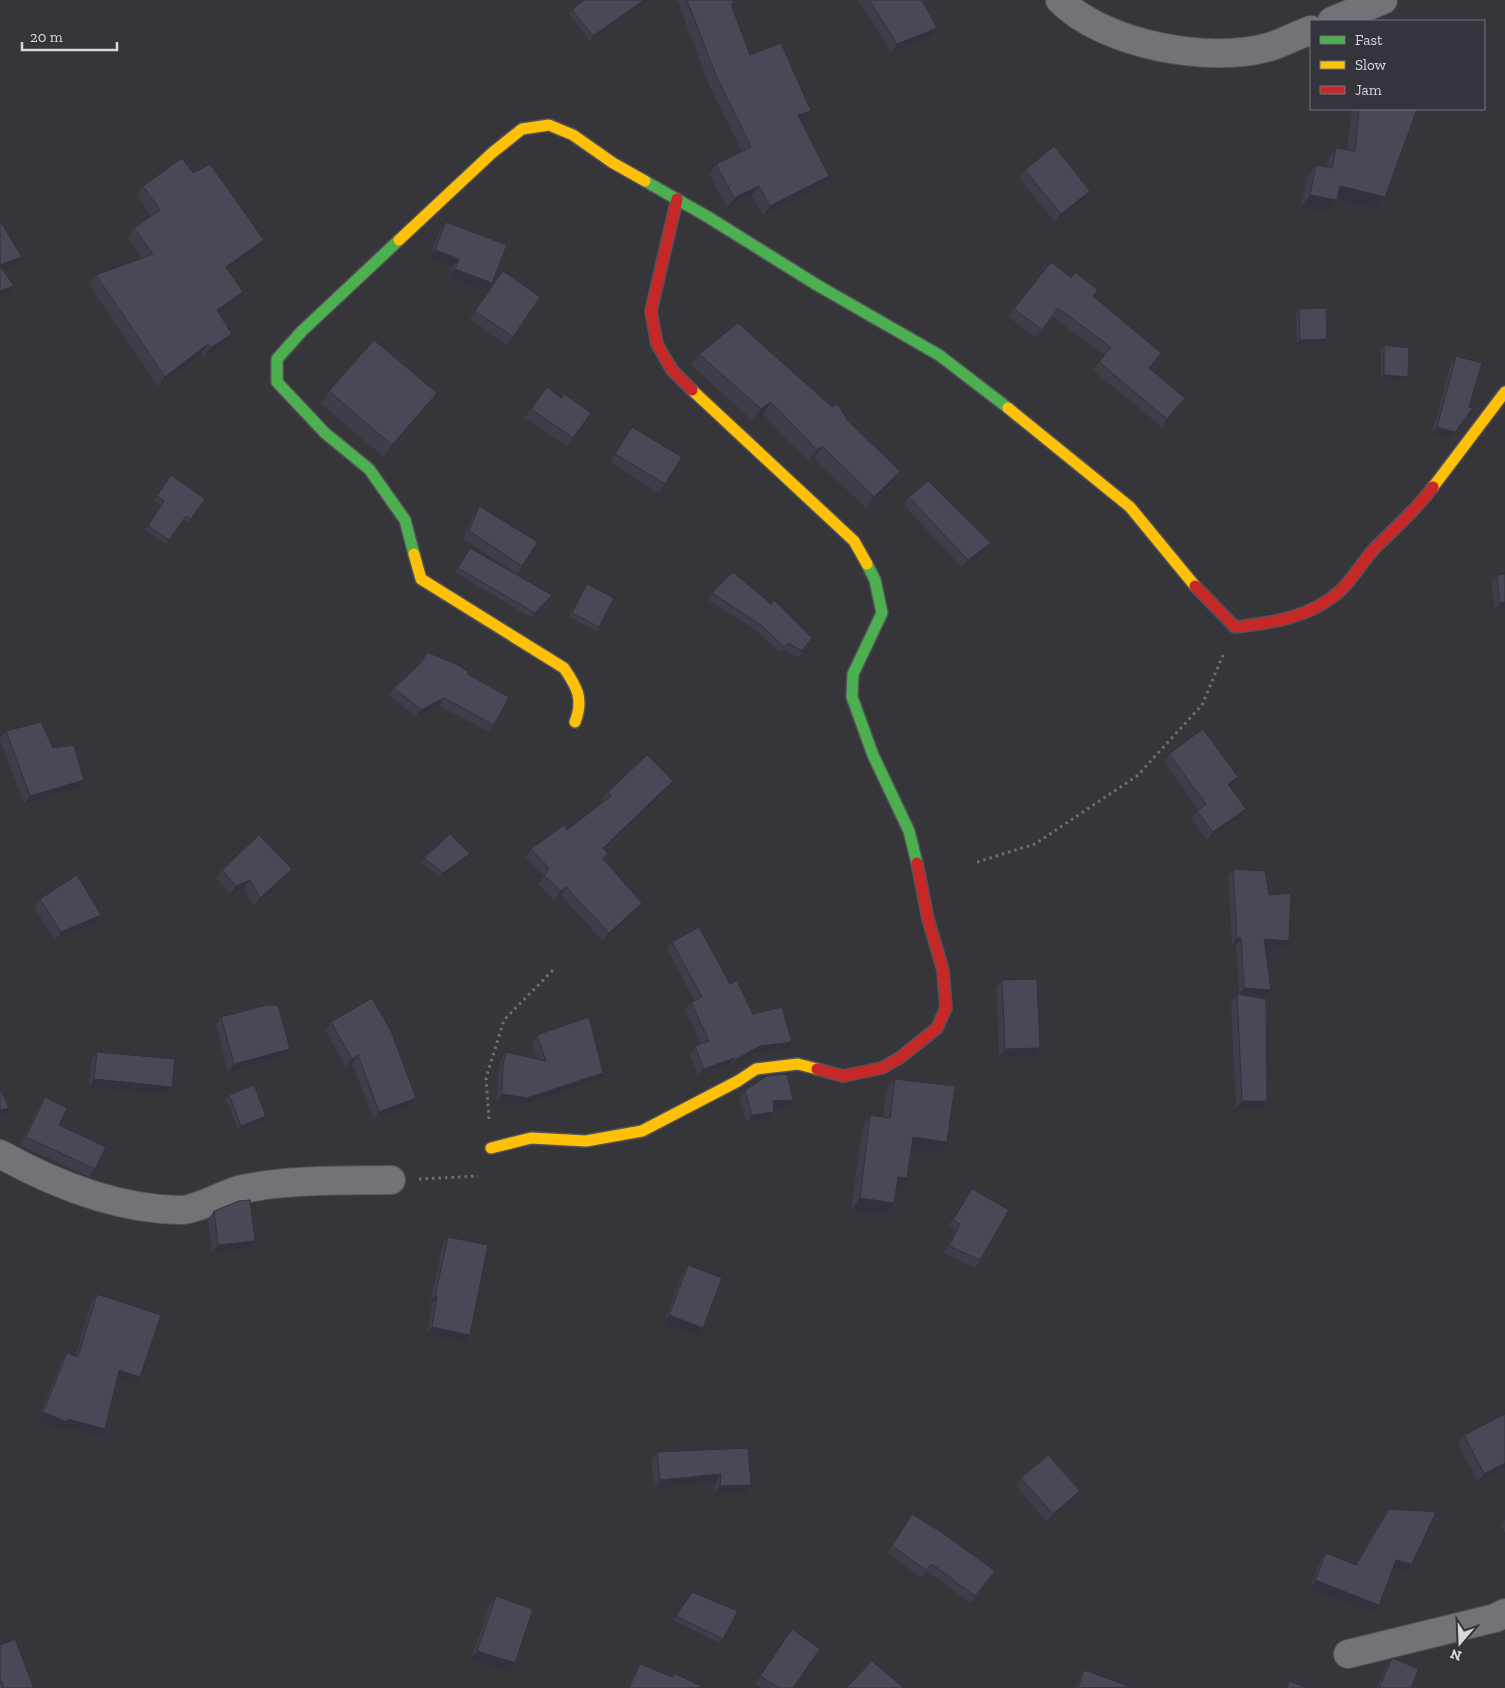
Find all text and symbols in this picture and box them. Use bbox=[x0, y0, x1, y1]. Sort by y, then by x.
scale bar bbox=[22, 20, 118, 52]
legend bbox=[1310, 20, 1485, 110]
text: 20 m bbox=[30, 28, 63, 46]
text: Fast bbox=[1355, 31, 1383, 49]
text: Slow bbox=[1355, 56, 1387, 74]
text: Jam bbox=[1355, 81, 1382, 99]
north arrow bbox=[1435, 1618, 1485, 1668]
text: N bbox=[1448, 1645, 1464, 1665]

